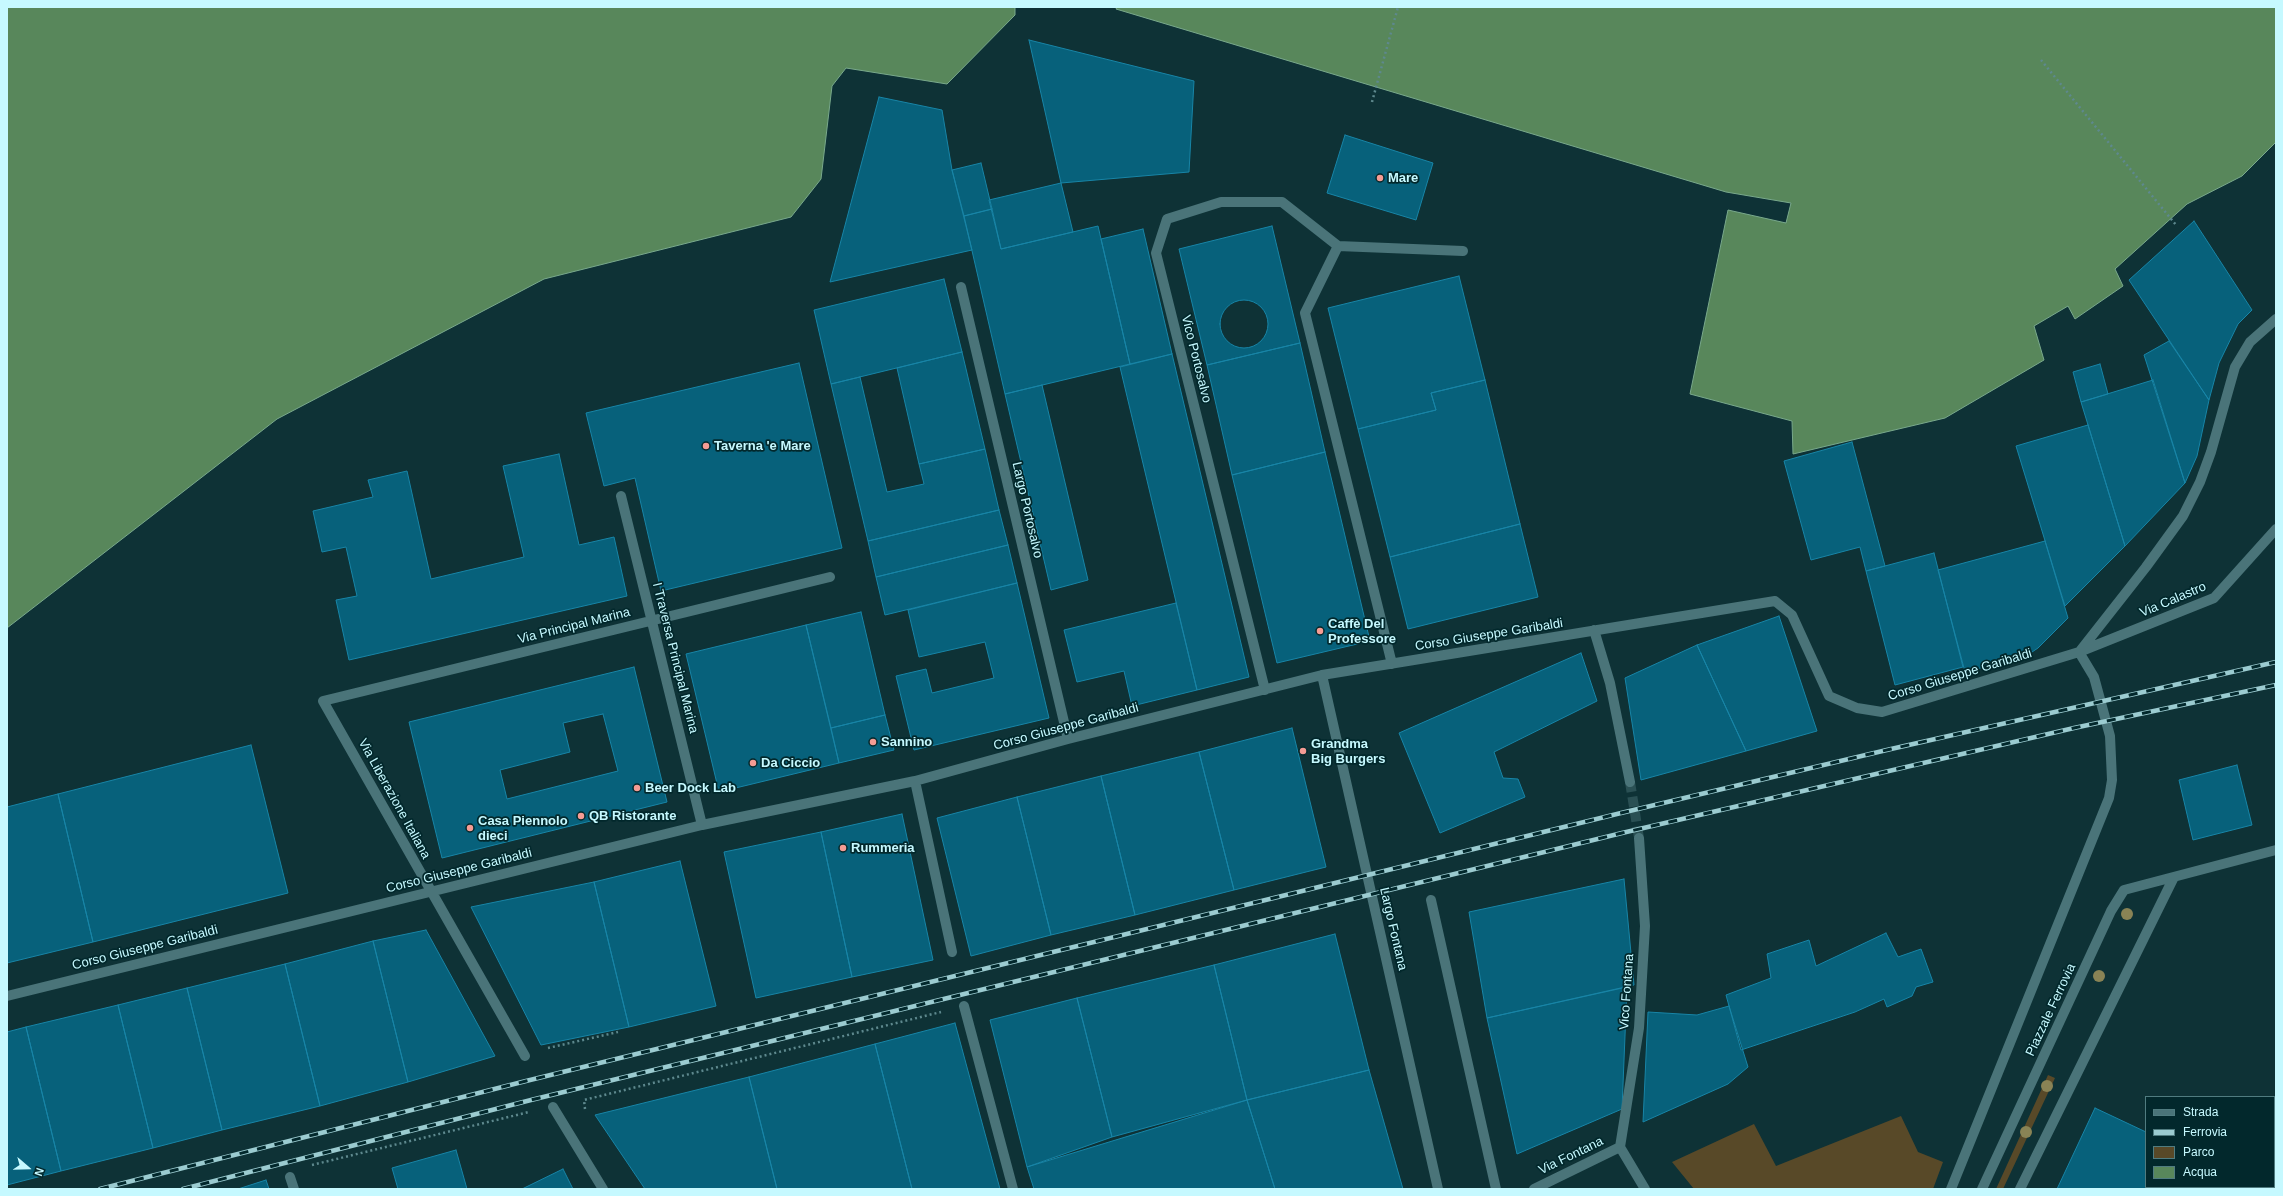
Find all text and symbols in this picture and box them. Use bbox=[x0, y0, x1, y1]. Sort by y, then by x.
place label: Mare bbox=[1388, 170, 1418, 186]
marker: Mare bbox=[1375, 173, 1385, 183]
street label: Vico Portosalvo bbox=[1178, 313, 1214, 405]
place label: Taverna 'e Mare bbox=[714, 438, 811, 454]
marker: Taverna 'e Mare bbox=[701, 441, 711, 451]
street label: Largo Portosalvo bbox=[1008, 460, 1046, 560]
street label: Via Calastro bbox=[2137, 579, 2209, 621]
street label: I Traversa Principal Marina bbox=[649, 581, 701, 735]
street label: Via Principal Marina bbox=[516, 604, 632, 648]
place label: Caffè Del Professore bbox=[1328, 616, 1396, 647]
street label: Corso Giuseppe Garibaldi bbox=[1414, 616, 1564, 654]
marker: Caffè Del Professore bbox=[1315, 626, 1325, 636]
street label: Corso Giuseppe Garibaldi bbox=[1886, 646, 2034, 704]
street label: Corso Giuseppe Garibaldi bbox=[992, 700, 1140, 754]
place label: Sannino bbox=[881, 734, 932, 750]
street label: Via Liberazione Italiana bbox=[354, 736, 434, 862]
place label: Grandma Big Burgers bbox=[1311, 736, 1385, 767]
marker: Sannino bbox=[868, 737, 878, 747]
marker: Grandma Big Burgers bbox=[1298, 746, 1308, 756]
place label: Da Ciccio bbox=[761, 755, 820, 771]
marker: Da Ciccio bbox=[748, 758, 758, 768]
place label: Beer Dock Lab bbox=[645, 780, 736, 796]
marker: Beer Dock Lab bbox=[632, 783, 642, 793]
place label: QB Ristorante bbox=[589, 808, 676, 824]
marker: QB Ristorante bbox=[576, 811, 586, 821]
place label: Casa Piennolo dieci bbox=[478, 813, 568, 844]
marker: Casa Piennolo dieci bbox=[465, 823, 475, 833]
place label: Rummeria bbox=[851, 840, 915, 856]
marker: Rummeria bbox=[838, 843, 848, 853]
street label: Corso Giuseppe Garibaldi bbox=[385, 845, 533, 897]
street label: Largo Fontana bbox=[1376, 886, 1410, 972]
street label: Corso Giuseppe Garibaldi bbox=[71, 922, 219, 974]
street label: Vico Fontana bbox=[1617, 953, 1637, 1031]
street label: Piazzale Ferrovia bbox=[2023, 961, 2079, 1059]
legend bbox=[2145, 1096, 2275, 1188]
text: Strada bbox=[2183, 1105, 2218, 1119]
text: Ferrovia bbox=[2183, 1125, 2227, 1139]
street label: Via Fontana bbox=[1536, 1134, 1606, 1178]
text: Parco bbox=[2183, 1145, 2214, 1159]
north arrow bbox=[8, 1148, 48, 1188]
text: Acqua bbox=[2183, 1165, 2217, 1179]
text: N bbox=[32, 1166, 46, 1178]

